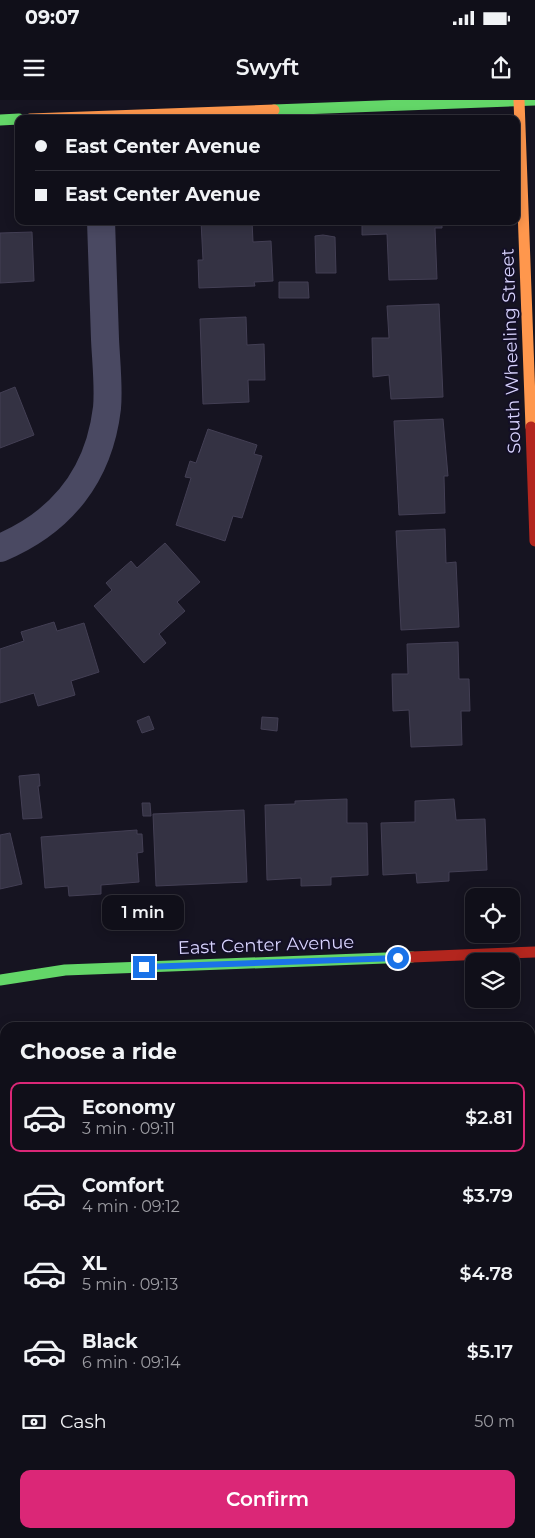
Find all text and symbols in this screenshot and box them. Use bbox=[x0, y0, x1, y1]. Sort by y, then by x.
text: 09:07 bbox=[25, 6, 80, 29]
icon: menu bbox=[20, 54, 48, 82]
text: Swyft bbox=[236, 54, 299, 81]
icon: share bbox=[487, 54, 515, 82]
text: East Center Avenue bbox=[65, 135, 260, 158]
text: East Center Avenue bbox=[65, 183, 260, 206]
street label: South Wheeling Street bbox=[496, 248, 526, 454]
map controls bbox=[465, 888, 520, 1008]
button: locate bbox=[465, 888, 520, 943]
callout: 1 min bbox=[103, 894, 185, 930]
text: 1 min bbox=[122, 903, 164, 922]
street label: East Center Avenue bbox=[177, 931, 355, 959]
route start bbox=[387, 947, 409, 969]
button: layers bbox=[465, 953, 520, 1008]
route end bbox=[133, 956, 155, 978]
text: Choose a ride bbox=[20, 1038, 177, 1065]
icon: car bbox=[22, 1095, 67, 1140]
text: Economy bbox=[82, 1096, 175, 1119]
text: $2.81 bbox=[465, 1106, 513, 1129]
text: 3 min · 09:11 bbox=[82, 1119, 175, 1138]
icon: car bbox=[22, 1173, 67, 1218]
text: Comfort bbox=[82, 1174, 164, 1197]
text: $3.79 bbox=[462, 1184, 513, 1207]
text: 4 min · 09:12 bbox=[82, 1197, 180, 1216]
icon: car bbox=[22, 1251, 67, 1296]
text: XL bbox=[82, 1252, 107, 1275]
text: $4.78 bbox=[460, 1262, 513, 1285]
text: 5 min · 09:13 bbox=[82, 1275, 178, 1294]
icon: car bbox=[22, 1329, 67, 1374]
text: Black bbox=[82, 1330, 138, 1353]
text: $5.17 bbox=[467, 1340, 513, 1363]
text: 6 min · 09:14 bbox=[82, 1353, 181, 1372]
icon: cash bbox=[20, 1408, 48, 1436]
text: Cash bbox=[60, 1410, 107, 1433]
text: 50 m bbox=[474, 1412, 515, 1431]
button: Confirm bbox=[20, 1470, 515, 1528]

